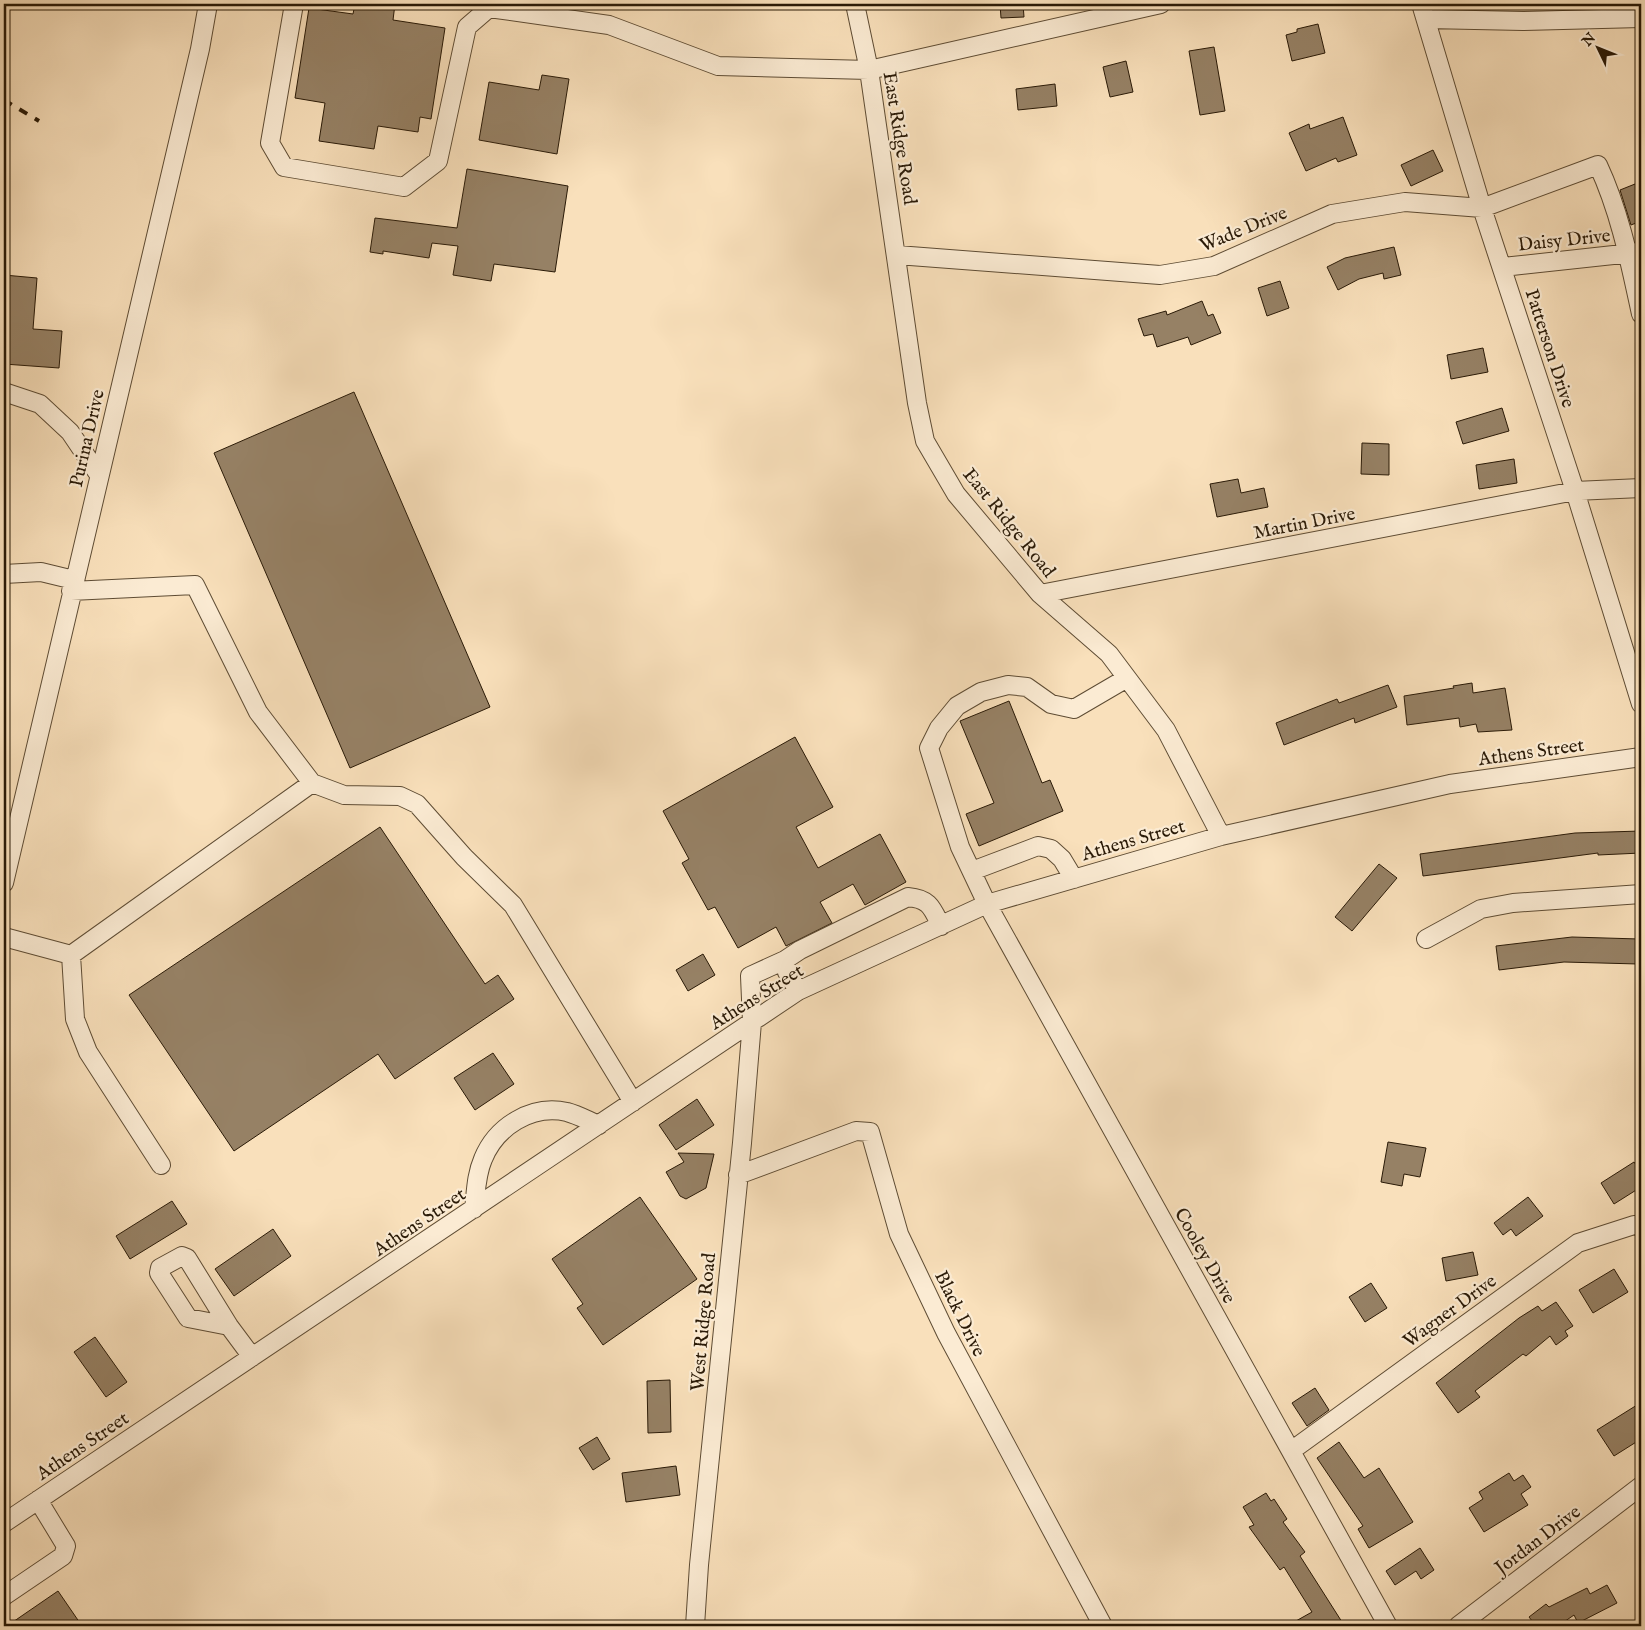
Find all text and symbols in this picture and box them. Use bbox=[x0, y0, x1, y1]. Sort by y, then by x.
north arrow bbox=[1572, 22, 1622, 72]
text: N bbox=[1578, 29, 1600, 51]
street label: East Ridge Road bbox=[877, 70, 922, 207]
street label: Wade Drive bbox=[1196, 201, 1291, 258]
street label: Daisy Drive bbox=[1517, 224, 1612, 258]
street label: Patterson Drive bbox=[1519, 286, 1580, 411]
street label: Purina Drive bbox=[65, 387, 111, 490]
street label: East Ridge Road bbox=[957, 464, 1061, 584]
street label: Martin Drive bbox=[1251, 502, 1358, 546]
street label: Athens Street bbox=[1476, 734, 1586, 772]
street label: Athens Street bbox=[1078, 815, 1188, 867]
street label: Athens Street bbox=[705, 959, 809, 1037]
street label: Athens Street bbox=[369, 1183, 471, 1263]
street label: Cooley Drive bbox=[1168, 1204, 1240, 1308]
street label: West Ridge Road bbox=[686, 1251, 722, 1392]
street label: Black Drive bbox=[928, 1267, 990, 1361]
street label: Wagner Drive bbox=[1399, 1270, 1502, 1354]
street label: Athens Street bbox=[32, 1407, 134, 1487]
street label: Jordan Drive bbox=[1489, 1500, 1586, 1582]

